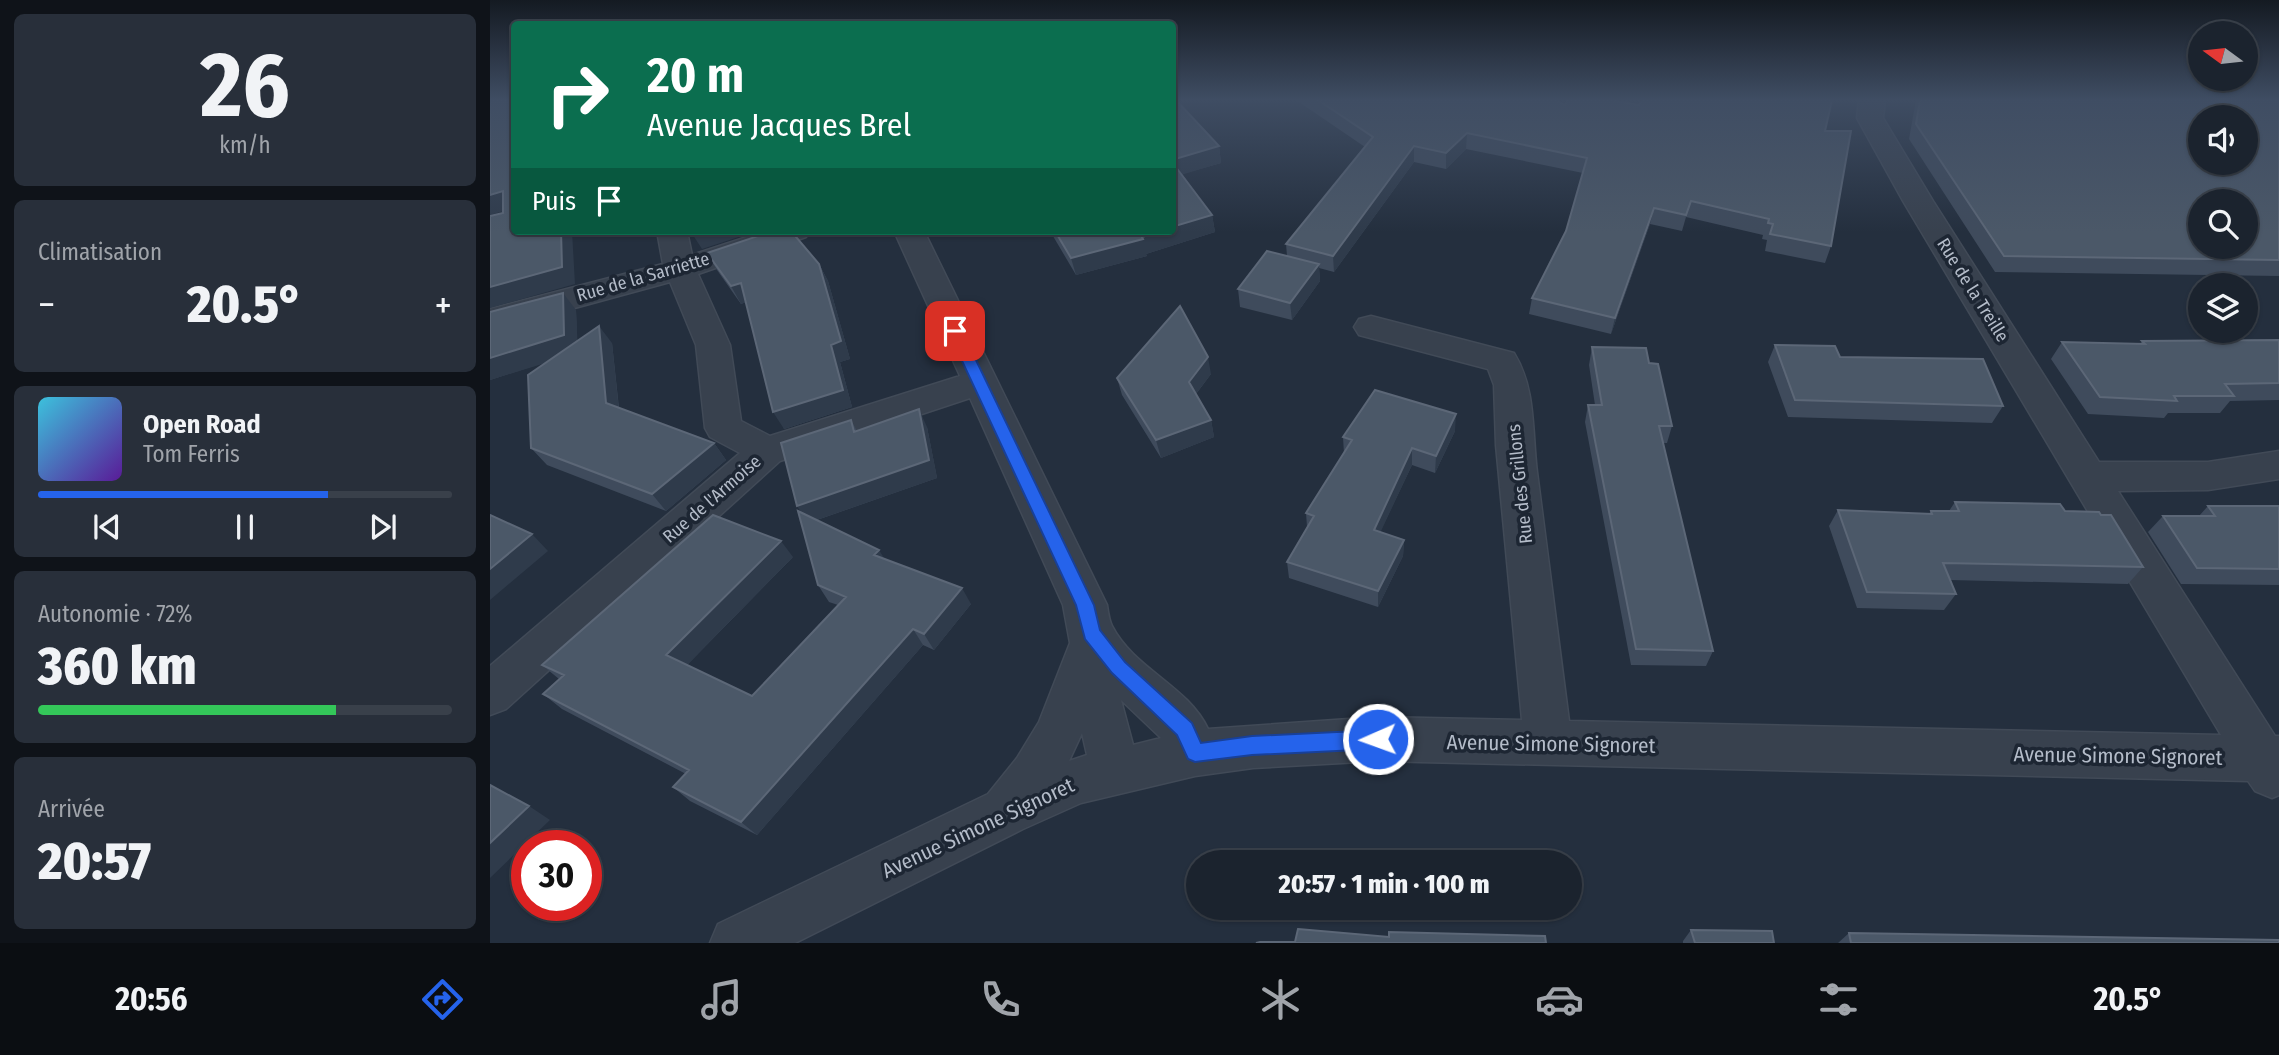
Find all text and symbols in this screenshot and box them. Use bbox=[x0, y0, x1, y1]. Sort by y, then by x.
north arrow bbox=[2188, 21, 2258, 91]
map controls bbox=[2188, 21, 2258, 343]
text: 26 bbox=[200, 31, 290, 140]
text: 20 m bbox=[647, 46, 744, 105]
icon: right bbox=[532, 49, 623, 140]
button: sound bbox=[2188, 105, 2258, 175]
text: Avenue Jacques Brel bbox=[647, 106, 911, 144]
text: km/h bbox=[219, 131, 271, 159]
icon: arrive bbox=[590, 182, 628, 220]
text: Puis bbox=[532, 186, 576, 217]
button: search bbox=[2188, 189, 2258, 259]
street label: Rue de la Treille bbox=[1932, 234, 2014, 346]
text: Climatisation bbox=[38, 238, 162, 266]
street label: Rue de la Sarriette bbox=[574, 248, 712, 306]
text: 20.5° bbox=[187, 273, 303, 336]
button: layers bbox=[2188, 273, 2258, 343]
text: − bbox=[38, 282, 55, 328]
text: + bbox=[435, 282, 452, 328]
pin bbox=[925, 301, 985, 361]
icon: arrive bbox=[936, 312, 974, 350]
text: Open Road bbox=[143, 409, 261, 440]
street label: Rue des Grillons bbox=[1503, 423, 1537, 545]
text: Tom Ferris bbox=[143, 440, 240, 468]
street label: Rue de l'Armoise bbox=[658, 450, 766, 548]
icon: previous bbox=[88, 508, 126, 546]
icon: pause bbox=[226, 508, 264, 546]
icon: next bbox=[364, 508, 402, 546]
text: Autonomie · 72% bbox=[38, 600, 193, 628]
text: 360 km bbox=[38, 635, 197, 698]
position arrow bbox=[1341, 702, 1415, 776]
street label: Avenue Simone Signoret bbox=[1446, 729, 1656, 759]
street label: Avenue Simone Signoret bbox=[2013, 741, 2223, 771]
street label: Avenue Simone Signoret bbox=[878, 772, 1078, 884]
text: Arrivée bbox=[38, 795, 105, 823]
text: 20:57 bbox=[38, 830, 151, 893]
speed limit sign: 30 bbox=[511, 830, 602, 921]
text: 20:57 · 1 min · 100 m bbox=[1279, 869, 1489, 900]
icon: directions bbox=[418, 975, 467, 1024]
icon: music bbox=[697, 975, 746, 1024]
icon: phone bbox=[976, 975, 1025, 1024]
icon: climate bbox=[1256, 975, 1305, 1024]
icon: car bbox=[1535, 975, 1584, 1024]
icon: filters bbox=[1814, 975, 1863, 1024]
text: 20:56 bbox=[115, 980, 187, 1018]
text: 20.5° bbox=[2093, 980, 2164, 1018]

